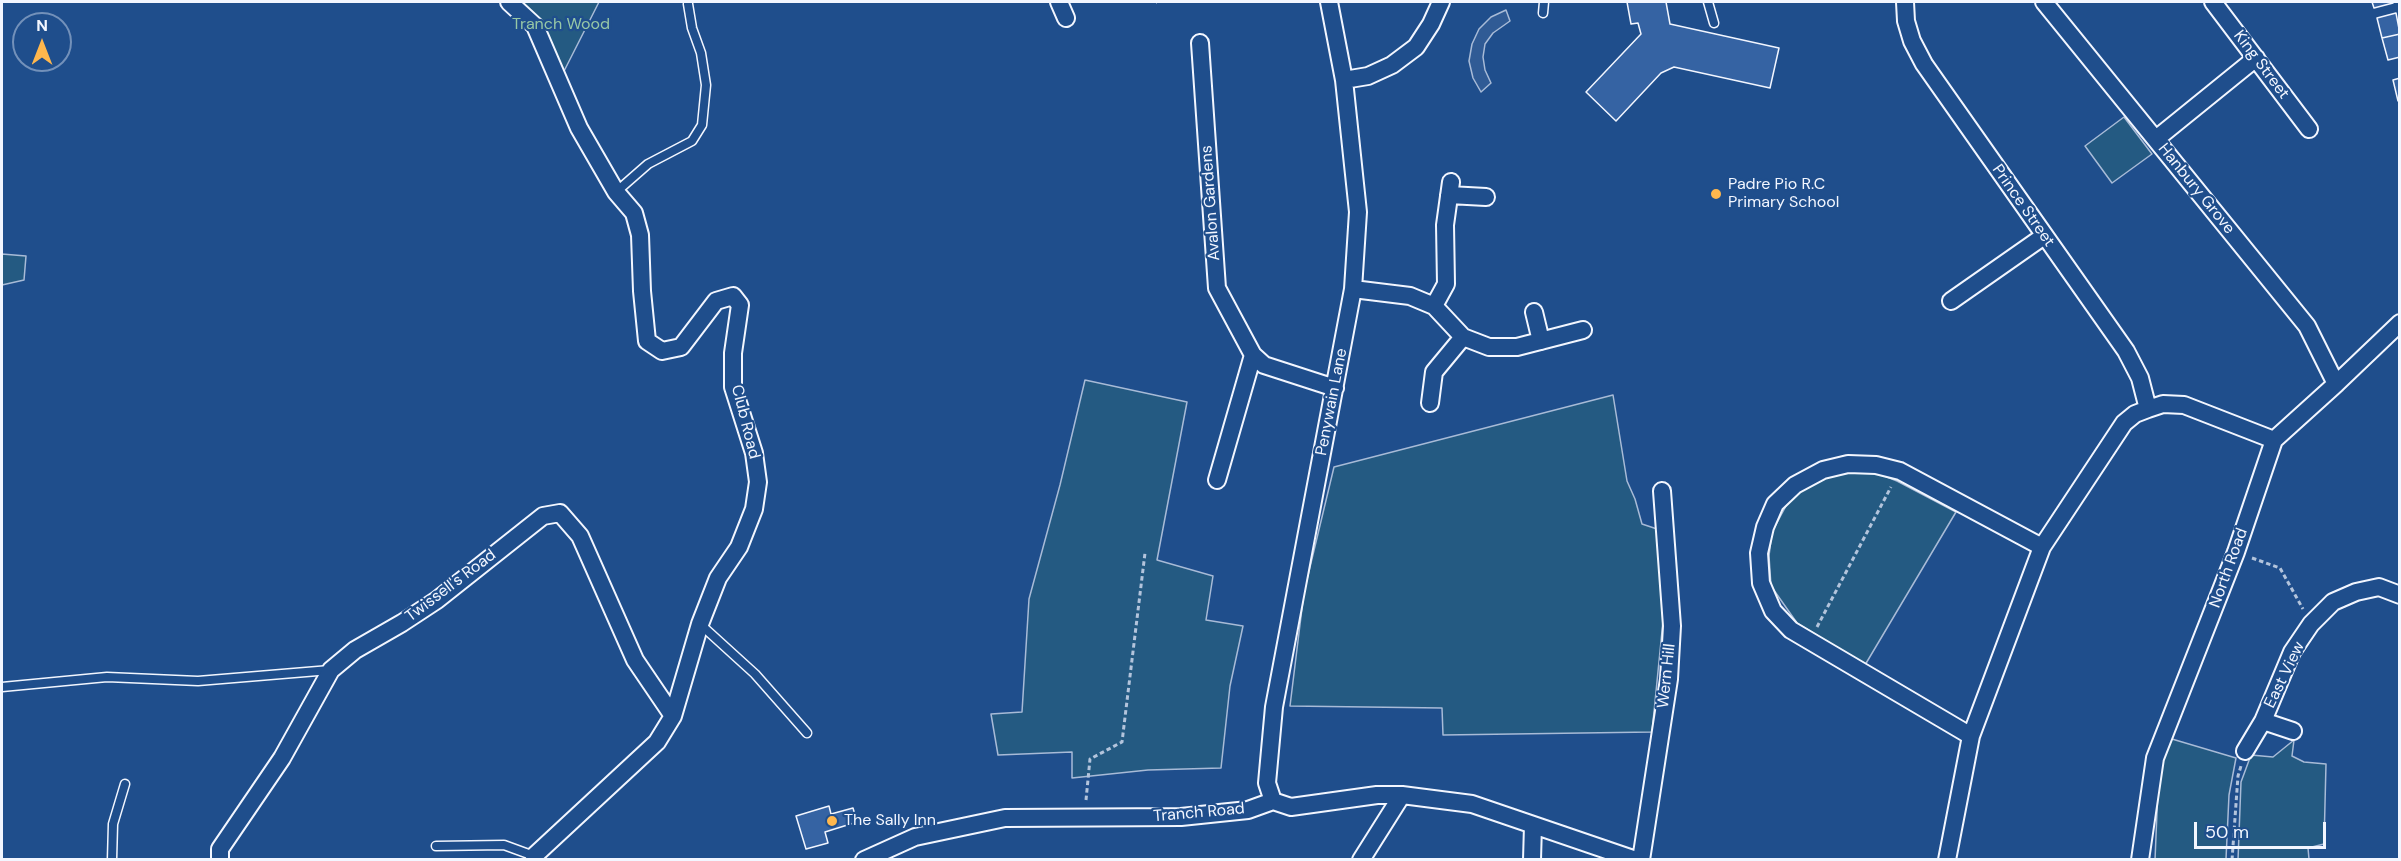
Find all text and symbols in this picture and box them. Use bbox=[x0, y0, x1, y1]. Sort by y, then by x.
north arrow bbox=[12, 12, 72, 72]
text: N bbox=[36, 15, 48, 36]
park label: Tranch Wood bbox=[512, 15, 610, 35]
street label: King Street bbox=[2229, 27, 2293, 103]
street label: Hanbury Grove bbox=[2154, 140, 2238, 238]
street label: Avalon Gardens bbox=[1197, 145, 1225, 261]
street label: Prince Street bbox=[1988, 161, 2058, 251]
place label: Padre Pio R.C Primary School bbox=[1728, 175, 1839, 213]
marker: Padre Pio R.C Primary School bbox=[1709, 187, 1723, 201]
street label: Penywain Lane bbox=[1312, 347, 1352, 457]
street label: Club Road bbox=[727, 383, 763, 461]
street label: North Road bbox=[2206, 526, 2252, 610]
street label: Twissell's Road bbox=[402, 546, 500, 626]
street label: East View bbox=[2261, 639, 2309, 711]
street label: Wern Hill bbox=[1654, 643, 1680, 709]
street label: Tranch Road bbox=[1152, 799, 1246, 827]
scale bar bbox=[2197, 810, 2329, 848]
place label: The Sally Inn bbox=[844, 811, 936, 831]
marker: The Sally Inn bbox=[825, 814, 839, 828]
text: 50 m bbox=[2205, 820, 2249, 844]

